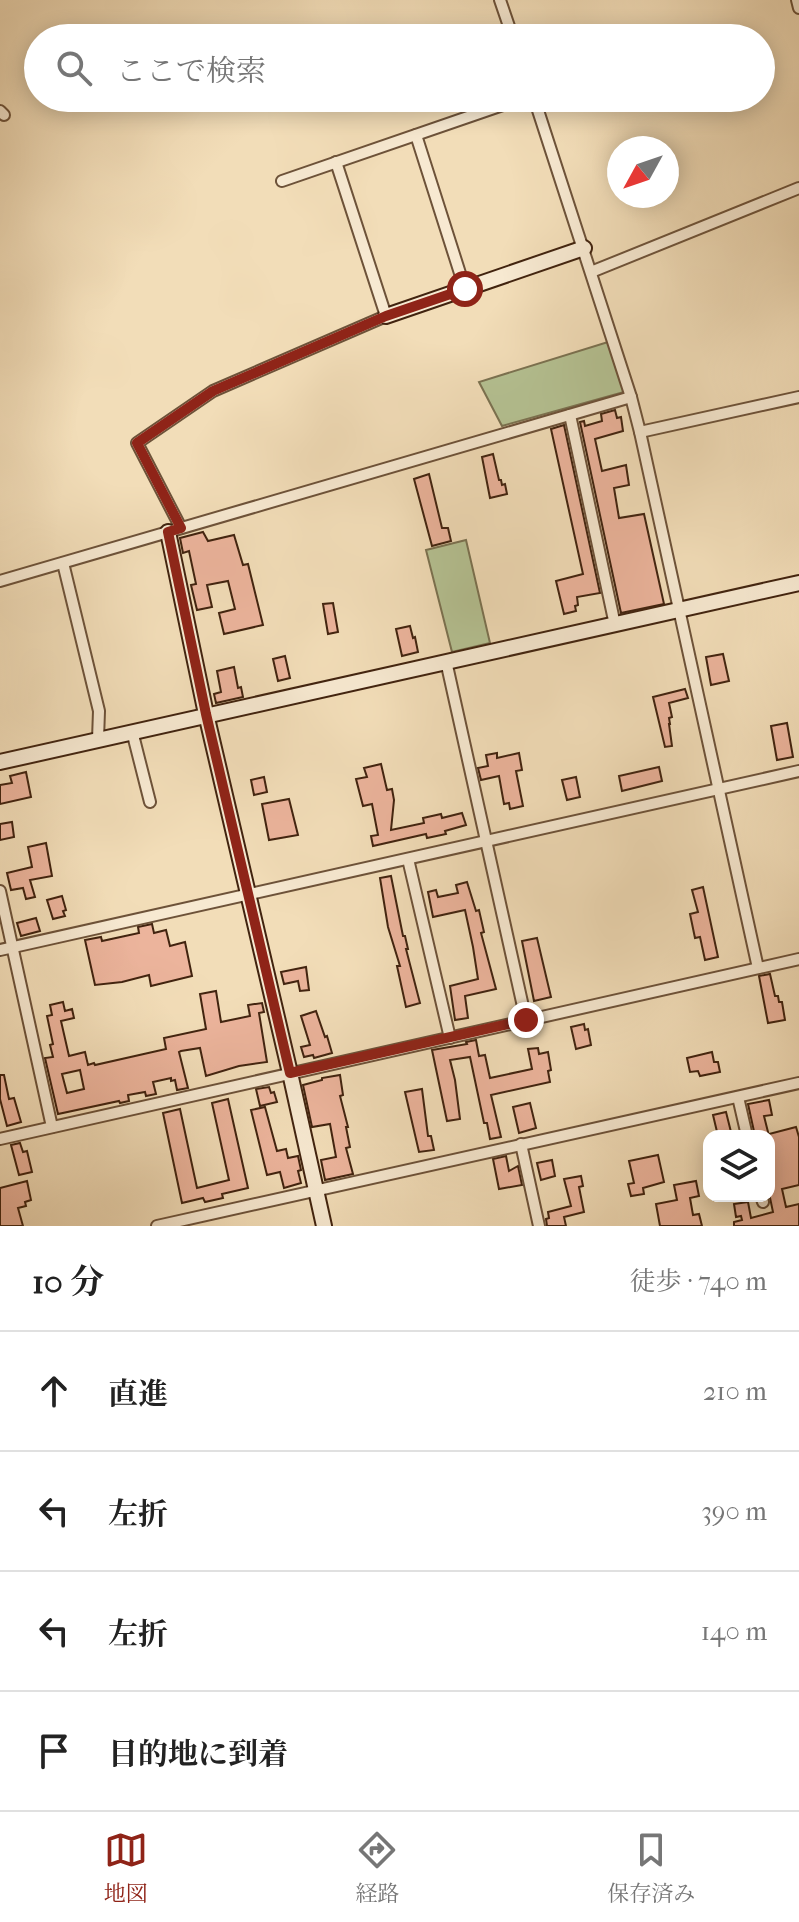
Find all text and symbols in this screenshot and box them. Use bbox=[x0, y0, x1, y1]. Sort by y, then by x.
search box bbox=[24, 24, 775, 112]
icon: search bbox=[52, 46, 96, 90]
text: ここで検索 bbox=[116, 54, 266, 89]
north arrow bbox=[607, 136, 679, 208]
route start bbox=[447, 271, 483, 307]
route end bbox=[508, 1002, 544, 1038]
map controls bbox=[703, 1130, 775, 1202]
button: layers bbox=[703, 1130, 775, 1202]
text: 10 分 bbox=[32, 1262, 104, 1302]
text: 徒歩 · 740 m bbox=[630, 1266, 767, 1297]
icon: ahead bbox=[32, 1369, 76, 1413]
text: 210 m bbox=[703, 1376, 767, 1407]
text: 直進 bbox=[108, 1377, 168, 1412]
icon: left bbox=[32, 1489, 76, 1533]
text: 390 m bbox=[701, 1496, 767, 1527]
text: 左折 bbox=[108, 1497, 168, 1532]
icon: left bbox=[32, 1609, 76, 1653]
text: 140 m bbox=[701, 1616, 767, 1647]
text: 左折 bbox=[108, 1617, 168, 1652]
icon: arrive bbox=[32, 1729, 76, 1773]
text: 目的地に到着 bbox=[108, 1737, 288, 1772]
tab: 地図 bbox=[104, 1828, 148, 1907]
tab: 経路 bbox=[355, 1828, 399, 1907]
tab: 保存済み bbox=[607, 1828, 695, 1907]

